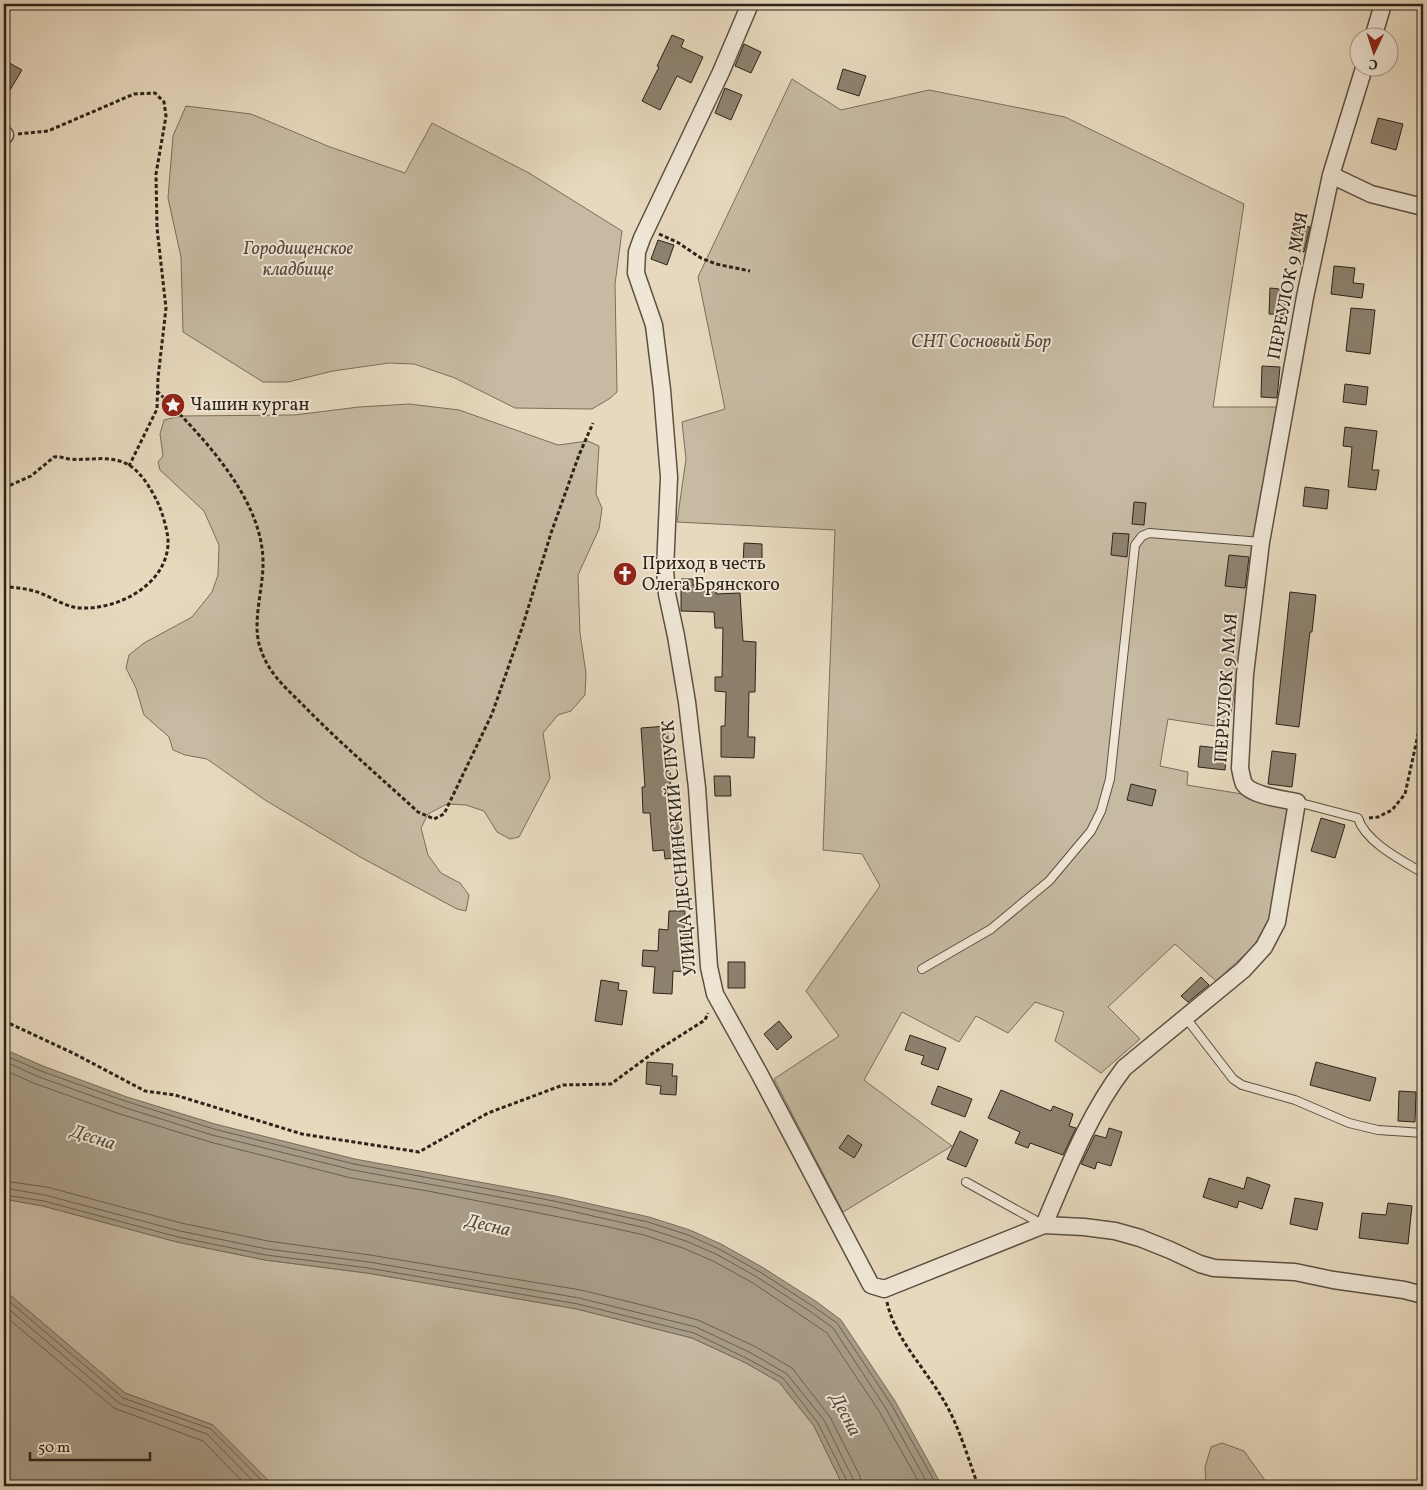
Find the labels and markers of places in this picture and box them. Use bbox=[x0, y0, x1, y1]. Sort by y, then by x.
place icon: Чашин курган bbox=[160, 392, 186, 418]
place label: Чашин курган bbox=[190, 393, 309, 418]
place label: Приход в честь Олега Брянского bbox=[642, 552, 780, 598]
church icon: Приход в честь Олега Брянского bbox=[612, 561, 638, 587]

